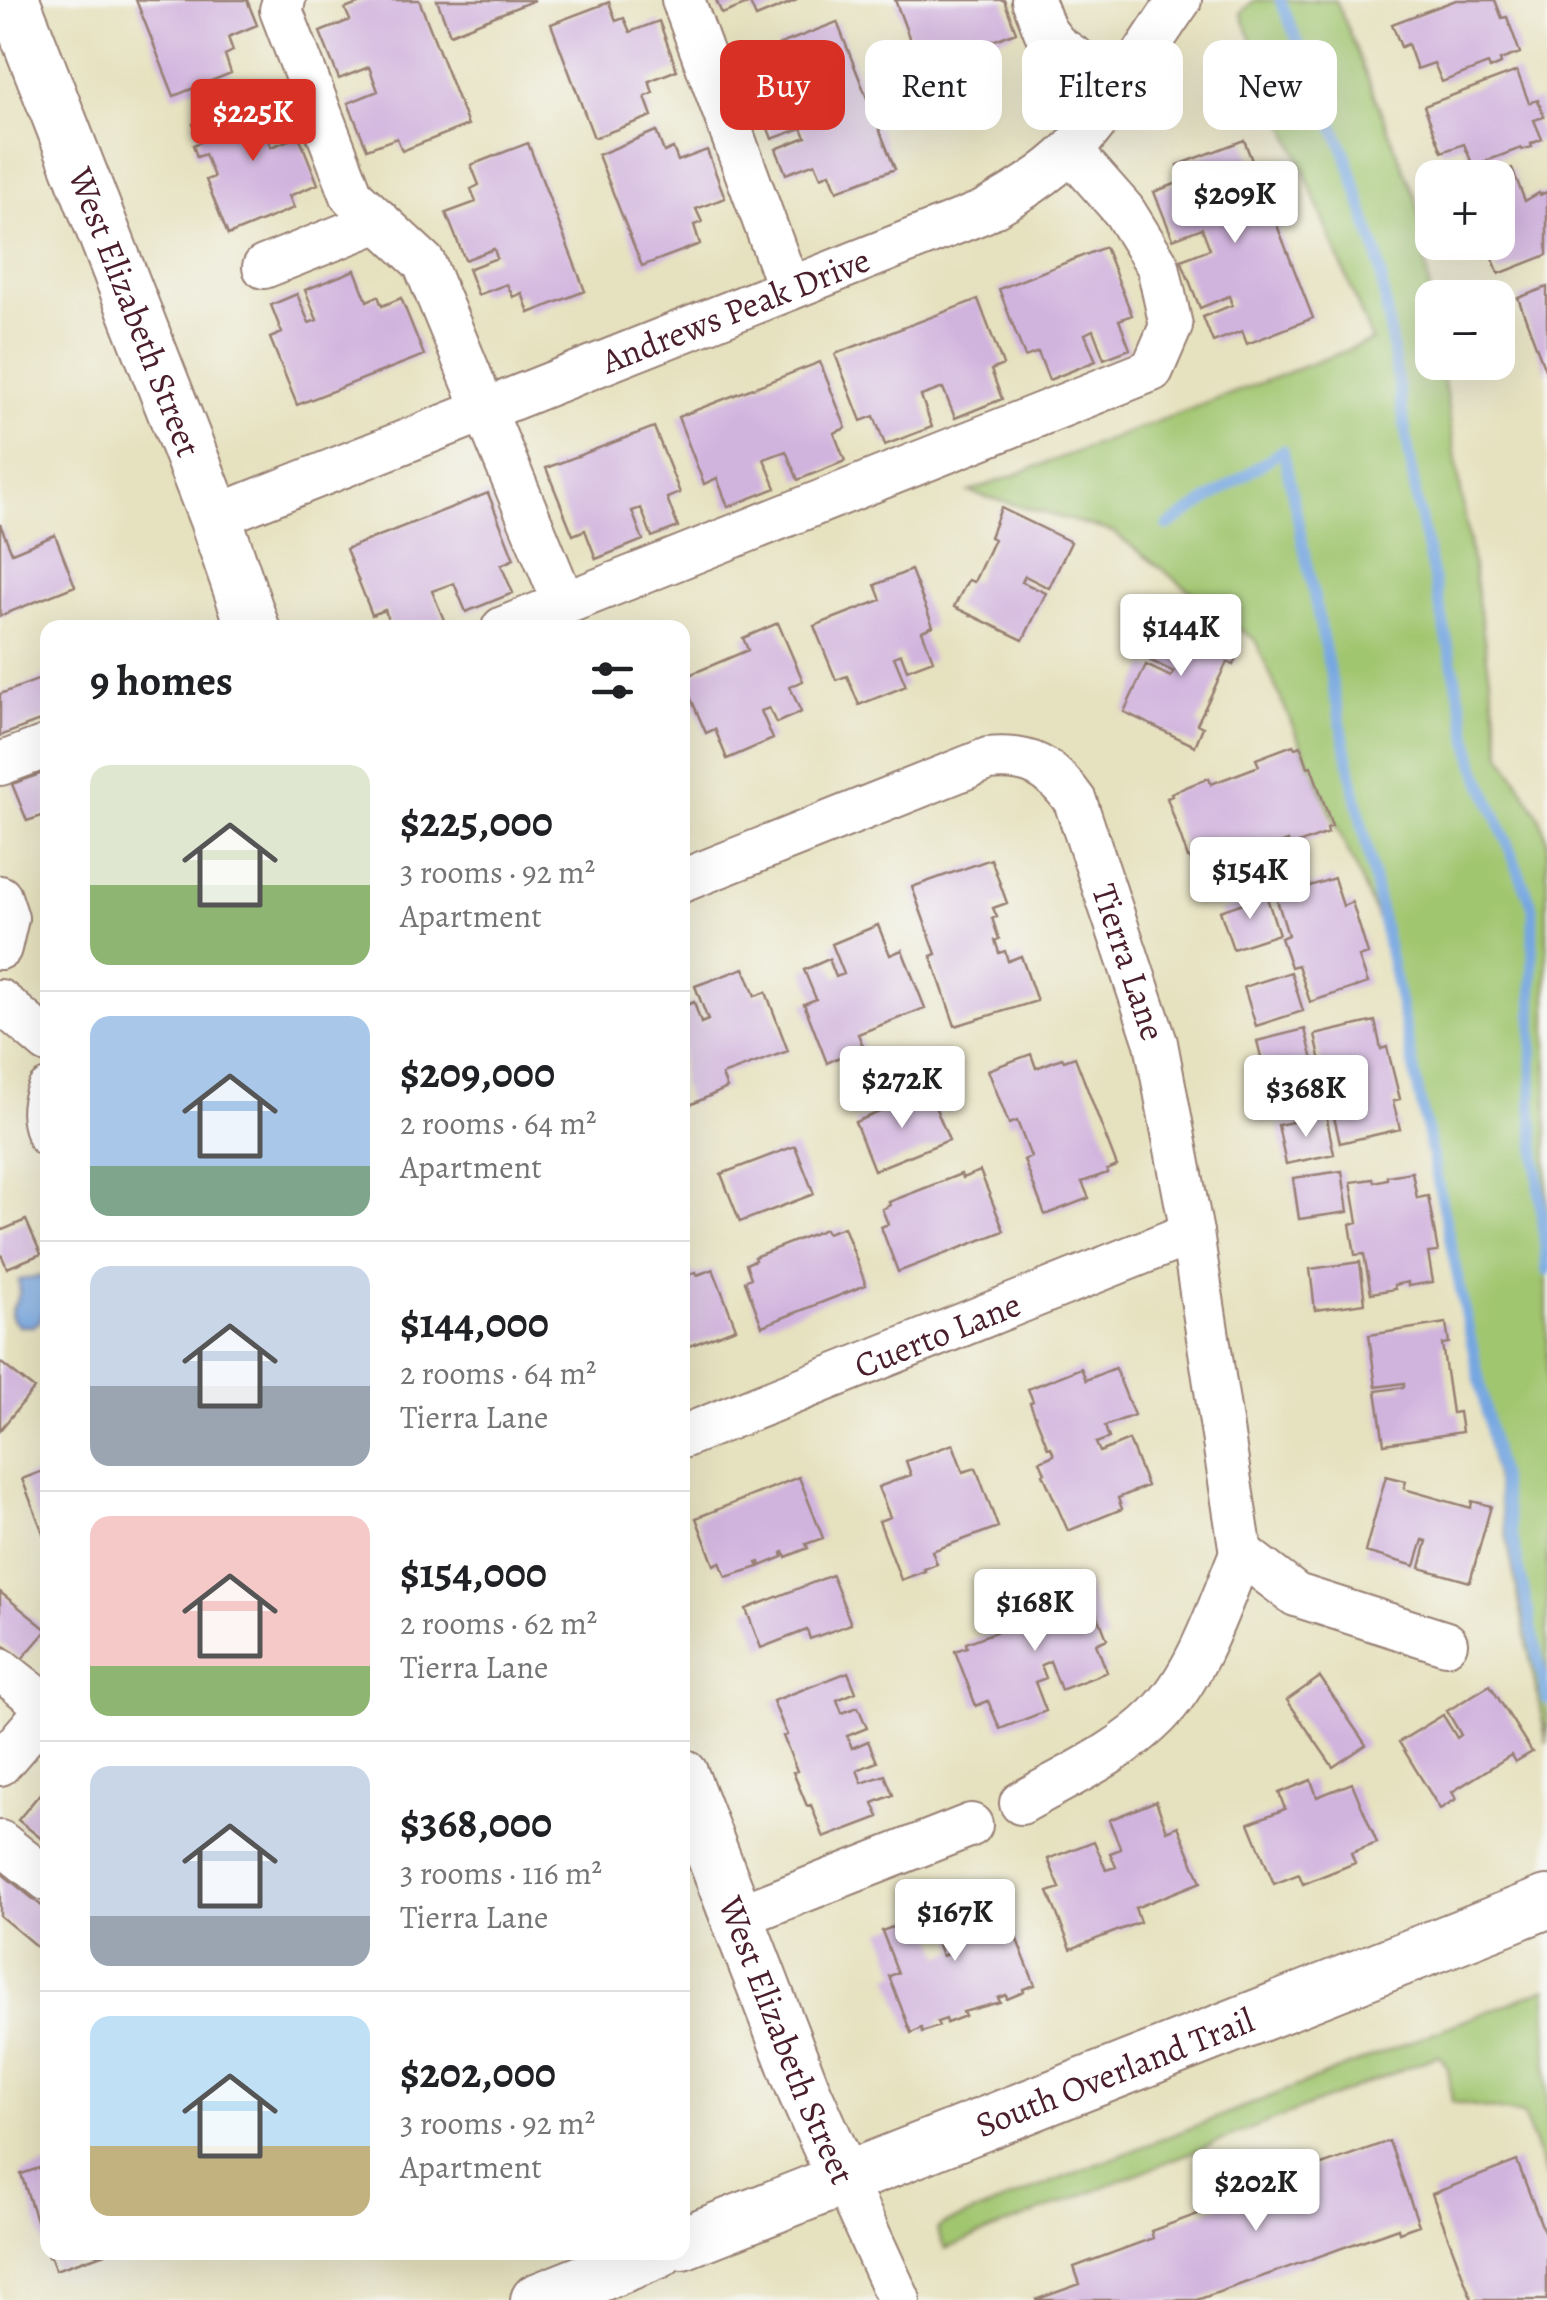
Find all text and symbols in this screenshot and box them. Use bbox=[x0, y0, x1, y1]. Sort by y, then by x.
chip: Buy bbox=[720, 40, 845, 130]
chip: Rent bbox=[865, 40, 1002, 130]
chip: Filters bbox=[1022, 40, 1183, 130]
chip: New bbox=[1203, 40, 1337, 130]
pin: $225K bbox=[183, 79, 323, 164]
text: $225K bbox=[213, 89, 293, 133]
street label: West Elizabeth Street bbox=[56, 160, 213, 464]
map controls bbox=[1415, 160, 1515, 380]
button: + bbox=[1415, 160, 1515, 260]
pin: $209K bbox=[1165, 161, 1305, 246]
text: $209K bbox=[1194, 171, 1276, 215]
street label: Andrews Peak Drive bbox=[593, 235, 877, 386]
button: − bbox=[1415, 280, 1515, 380]
pin: $144K bbox=[1111, 594, 1251, 679]
text: $144K bbox=[1142, 604, 1220, 648]
text: 9 homes bbox=[90, 652, 233, 709]
icon: filters bbox=[585, 653, 640, 708]
text: $225,000 bbox=[400, 793, 553, 850]
icon: home bbox=[170, 805, 290, 925]
pin: $154K bbox=[1180, 837, 1320, 922]
text: $154K bbox=[1212, 847, 1288, 891]
text: 3 rooms · 92 m² bbox=[400, 850, 595, 894]
street label: Tierra Lane bbox=[1080, 877, 1177, 1047]
text: Apartment bbox=[400, 894, 542, 938]
text: $209,000 bbox=[400, 1044, 555, 1101]
pin: $272K bbox=[832, 1046, 972, 1131]
pin: $368K bbox=[1236, 1055, 1376, 1140]
icon: home bbox=[170, 1056, 290, 1176]
text: $272K bbox=[862, 1056, 942, 1100]
text: $368K bbox=[1266, 1065, 1346, 1109]
text: 2 rooms · 64 m² bbox=[400, 1101, 597, 1145]
text: Apartment bbox=[400, 1145, 542, 1189]
street label: Cuerto Lane bbox=[847, 1280, 1027, 1390]
text: $144,000 bbox=[400, 1294, 549, 1351]
icon: home bbox=[170, 1306, 290, 1426]
text: 2 rooms · 64 m² bbox=[400, 1351, 597, 1395]
text: Tierra Lane bbox=[400, 1395, 548, 1439]
text: $154,000 bbox=[400, 1544, 547, 1601]
icon: home bbox=[170, 1556, 290, 1676]
pin: $168K bbox=[965, 1569, 1105, 1654]
text: $168K bbox=[996, 1579, 1074, 1623]
text: 2 rooms · 62 m² bbox=[400, 1601, 597, 1645]
text: Tierra Lane bbox=[400, 1645, 548, 1689]
text: $368,000 bbox=[400, 1794, 552, 1851]
icon: home bbox=[170, 1806, 290, 1926]
text: 3 rooms · 116 m² bbox=[400, 1851, 602, 1895]
pin: $167K bbox=[885, 1879, 1025, 1964]
street label: West Elizabeth Street bbox=[707, 1888, 867, 2192]
text: $167K bbox=[917, 1889, 993, 1933]
text: Tierra Lane bbox=[400, 1895, 548, 1939]
street label: South Overland Trail bbox=[968, 1996, 1261, 2149]
text: $202,000 bbox=[400, 2044, 556, 2101]
icon: home bbox=[170, 2056, 290, 2176]
text: 3 rooms · 92 m² bbox=[400, 2101, 595, 2145]
text: Apartment bbox=[400, 2145, 542, 2189]
pin: $202K bbox=[1186, 2149, 1326, 2234]
text: $202K bbox=[1215, 2159, 1297, 2203]

